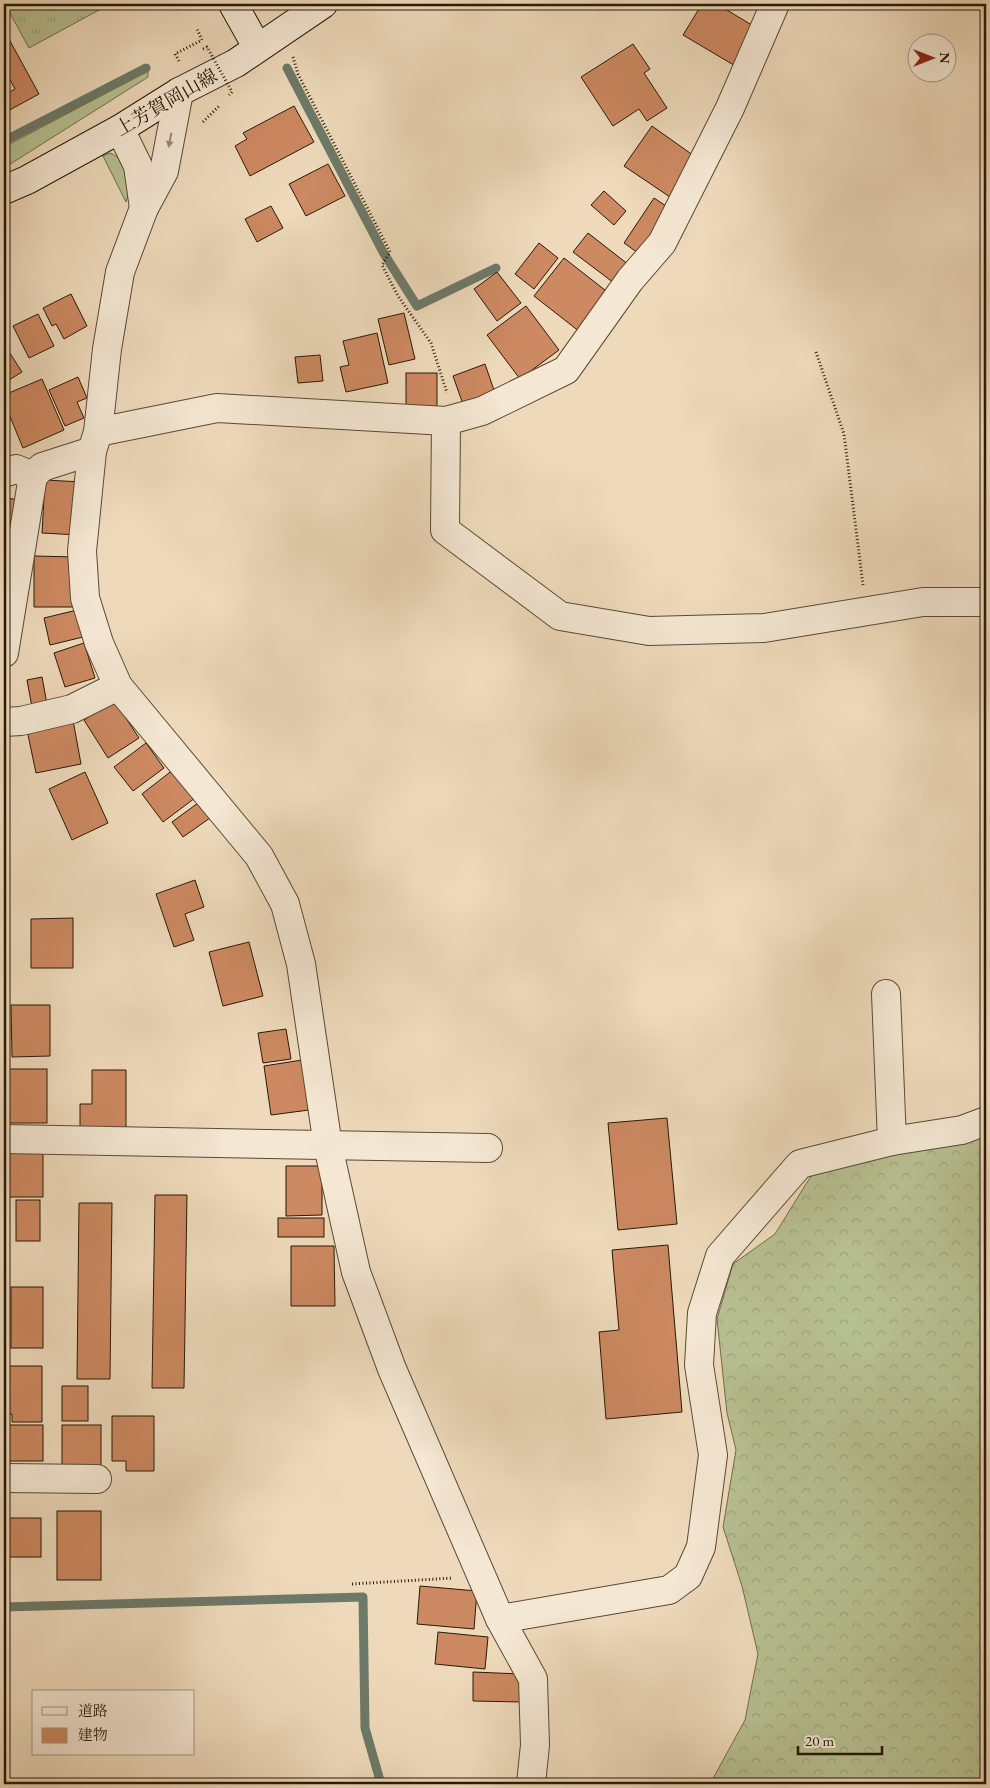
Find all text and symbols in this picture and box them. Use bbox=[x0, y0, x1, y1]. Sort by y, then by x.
north arrow bbox=[908, 32, 958, 82]
text: N bbox=[936, 52, 954, 64]
street label: 上芳賀岡山線 bbox=[110, 63, 222, 141]
one-way arrow bbox=[166, 132, 174, 147]
legend bbox=[32, 1690, 195, 1756]
text: 道路 bbox=[78, 1701, 108, 1720]
scale bar bbox=[798, 1723, 881, 1755]
text: 建物 bbox=[78, 1725, 108, 1744]
text: 20 m bbox=[805, 1731, 834, 1750]

